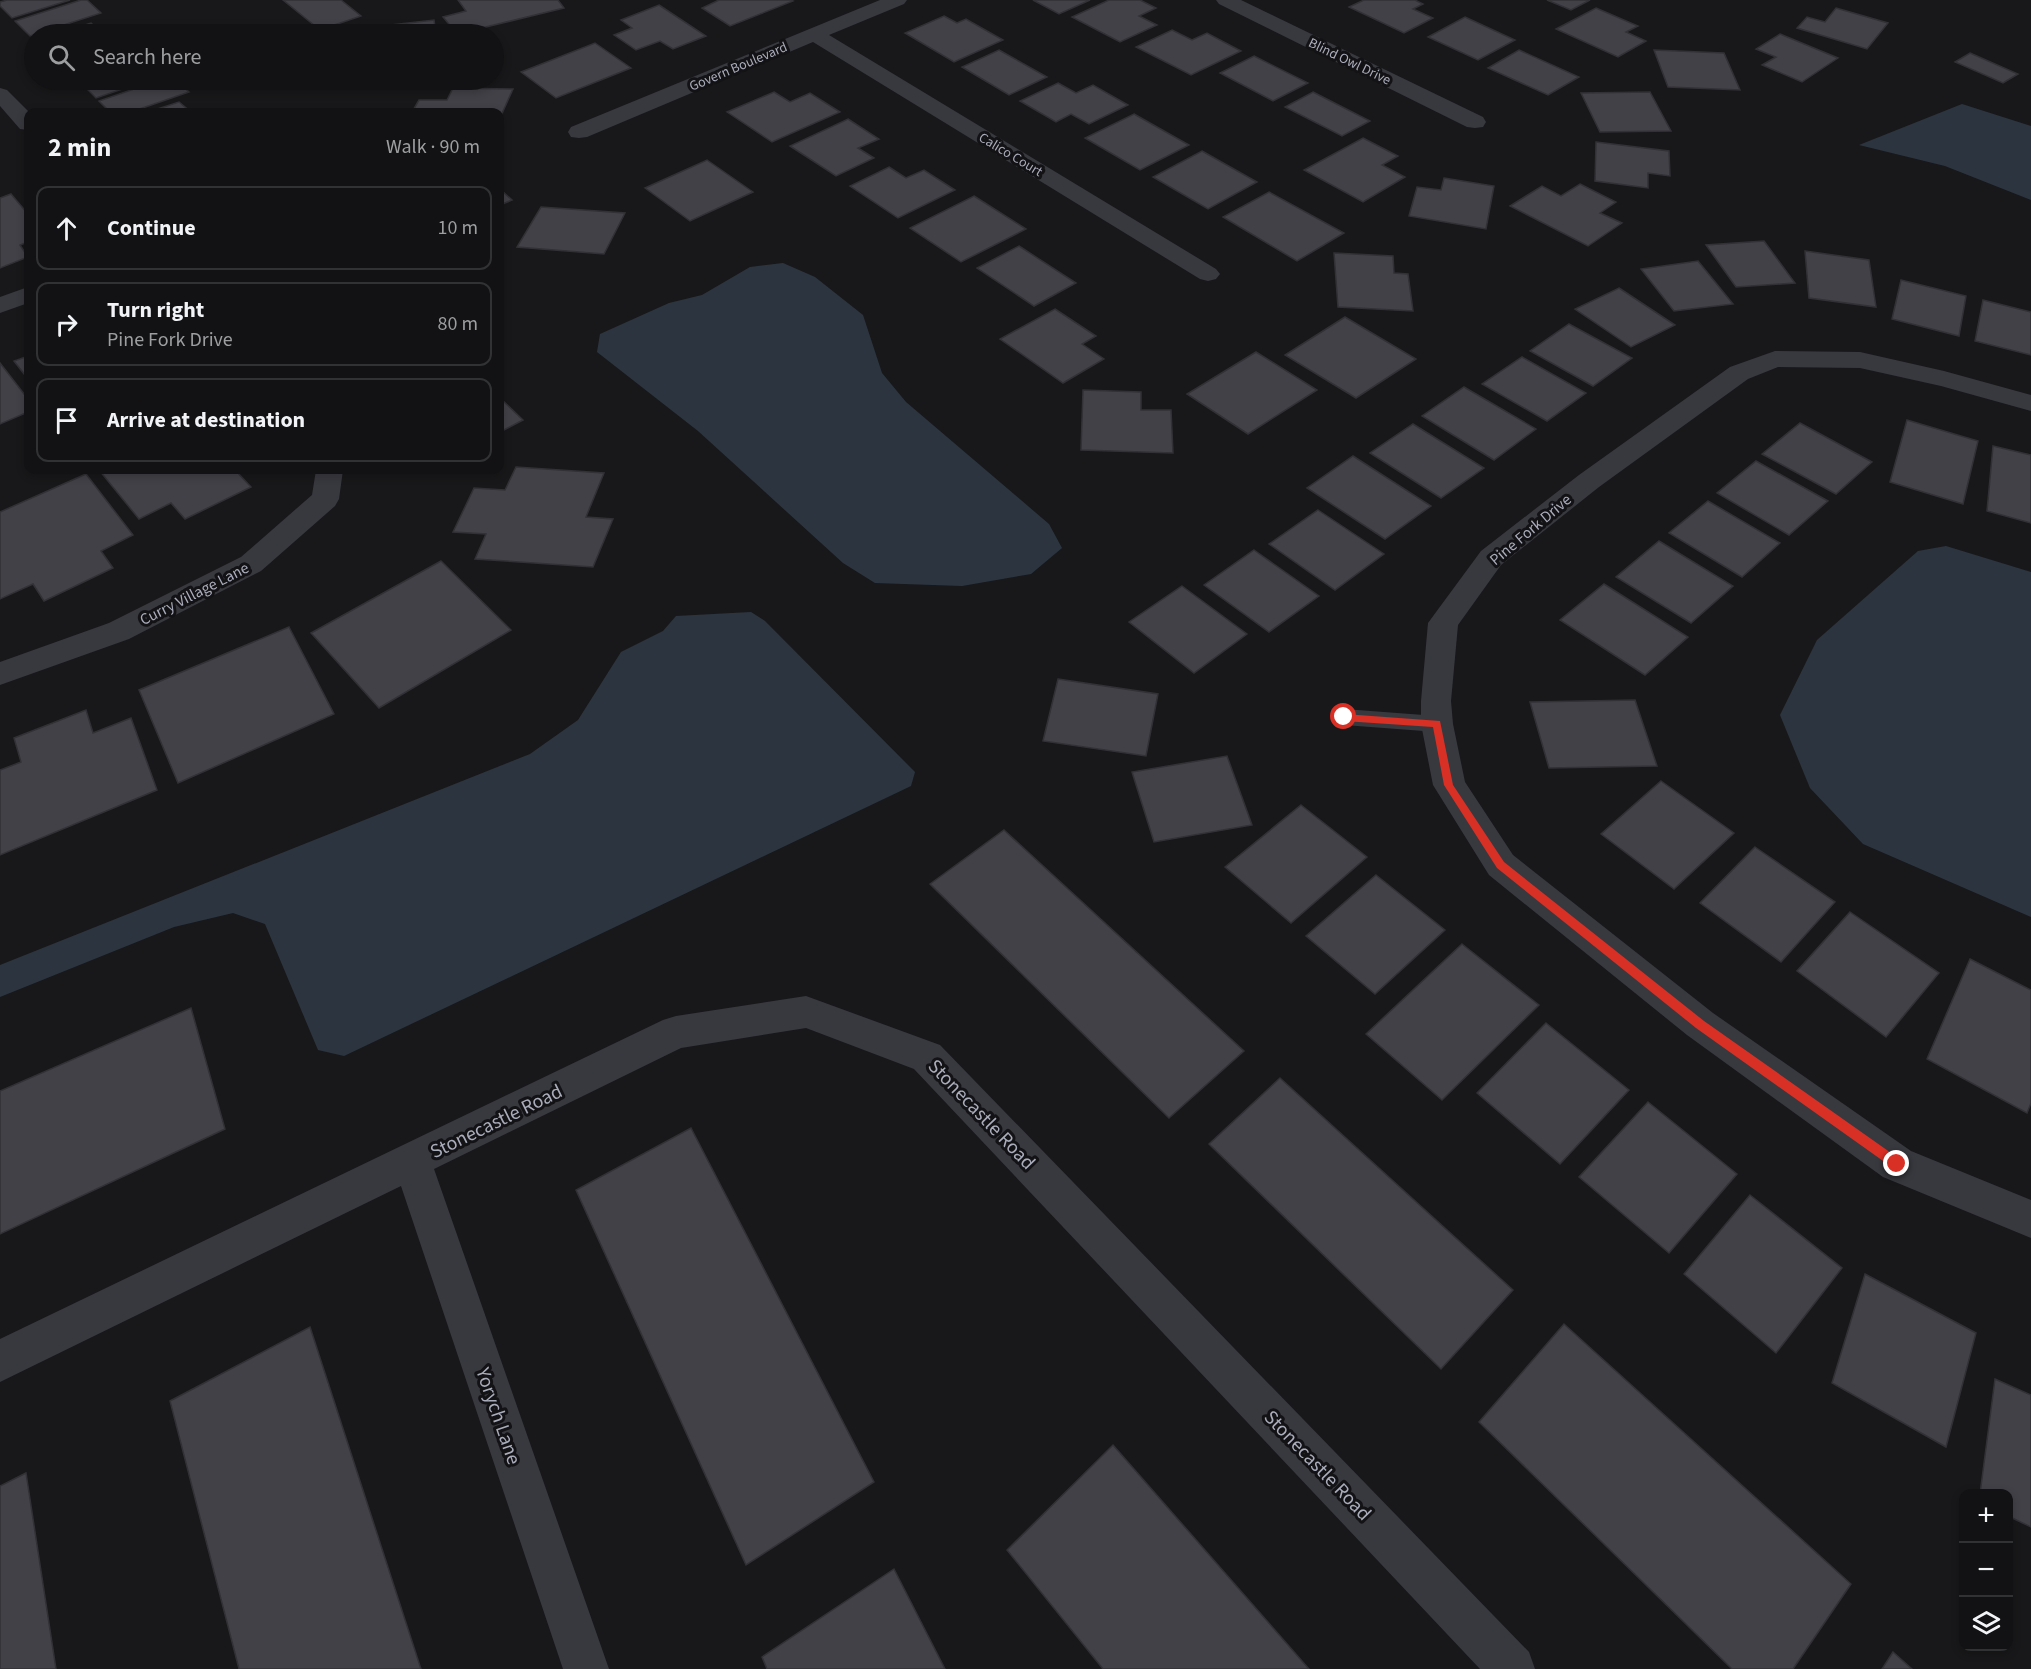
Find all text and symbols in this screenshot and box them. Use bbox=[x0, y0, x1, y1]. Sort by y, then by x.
search box bbox=[24, 24, 504, 90]
street label: Blind Owl Drive bbox=[1305, 33, 1394, 91]
street label: Govern Boulevard bbox=[686, 37, 791, 97]
icon: search bbox=[45, 41, 78, 74]
text: Search here bbox=[93, 41, 201, 73]
street label: Calico Court bbox=[975, 128, 1046, 182]
text: 2 min bbox=[48, 129, 111, 166]
text: Walk · 90 m bbox=[386, 133, 480, 161]
icon: ahead bbox=[50, 212, 83, 245]
text: Continue bbox=[107, 212, 196, 244]
text: 10 m bbox=[438, 214, 478, 242]
text: Turn right bbox=[107, 294, 204, 326]
icon: right bbox=[50, 308, 83, 341]
text: 80 m bbox=[438, 310, 478, 338]
text: Pine Fork Drive bbox=[107, 326, 233, 354]
icon: arrive bbox=[50, 404, 83, 437]
text: Arrive at destination bbox=[107, 404, 305, 436]
street label: Pine Fork Drive bbox=[1485, 489, 1576, 571]
street label: Curry Village Lane bbox=[136, 557, 253, 631]
route start bbox=[1330, 703, 1356, 729]
street label: Stonecastle Road bbox=[921, 1053, 1041, 1176]
street label: Stonecastle Road bbox=[426, 1078, 567, 1166]
route end bbox=[1883, 1150, 1909, 1176]
street label: Yorych Lane bbox=[468, 1363, 528, 1469]
street label: Stonecastle Road bbox=[1257, 1404, 1377, 1527]
map controls bbox=[1959, 1489, 2013, 1651]
button: + bbox=[1959, 1489, 2013, 1543]
button: − bbox=[1959, 1543, 2013, 1597]
button: layers bbox=[1959, 1597, 2013, 1651]

